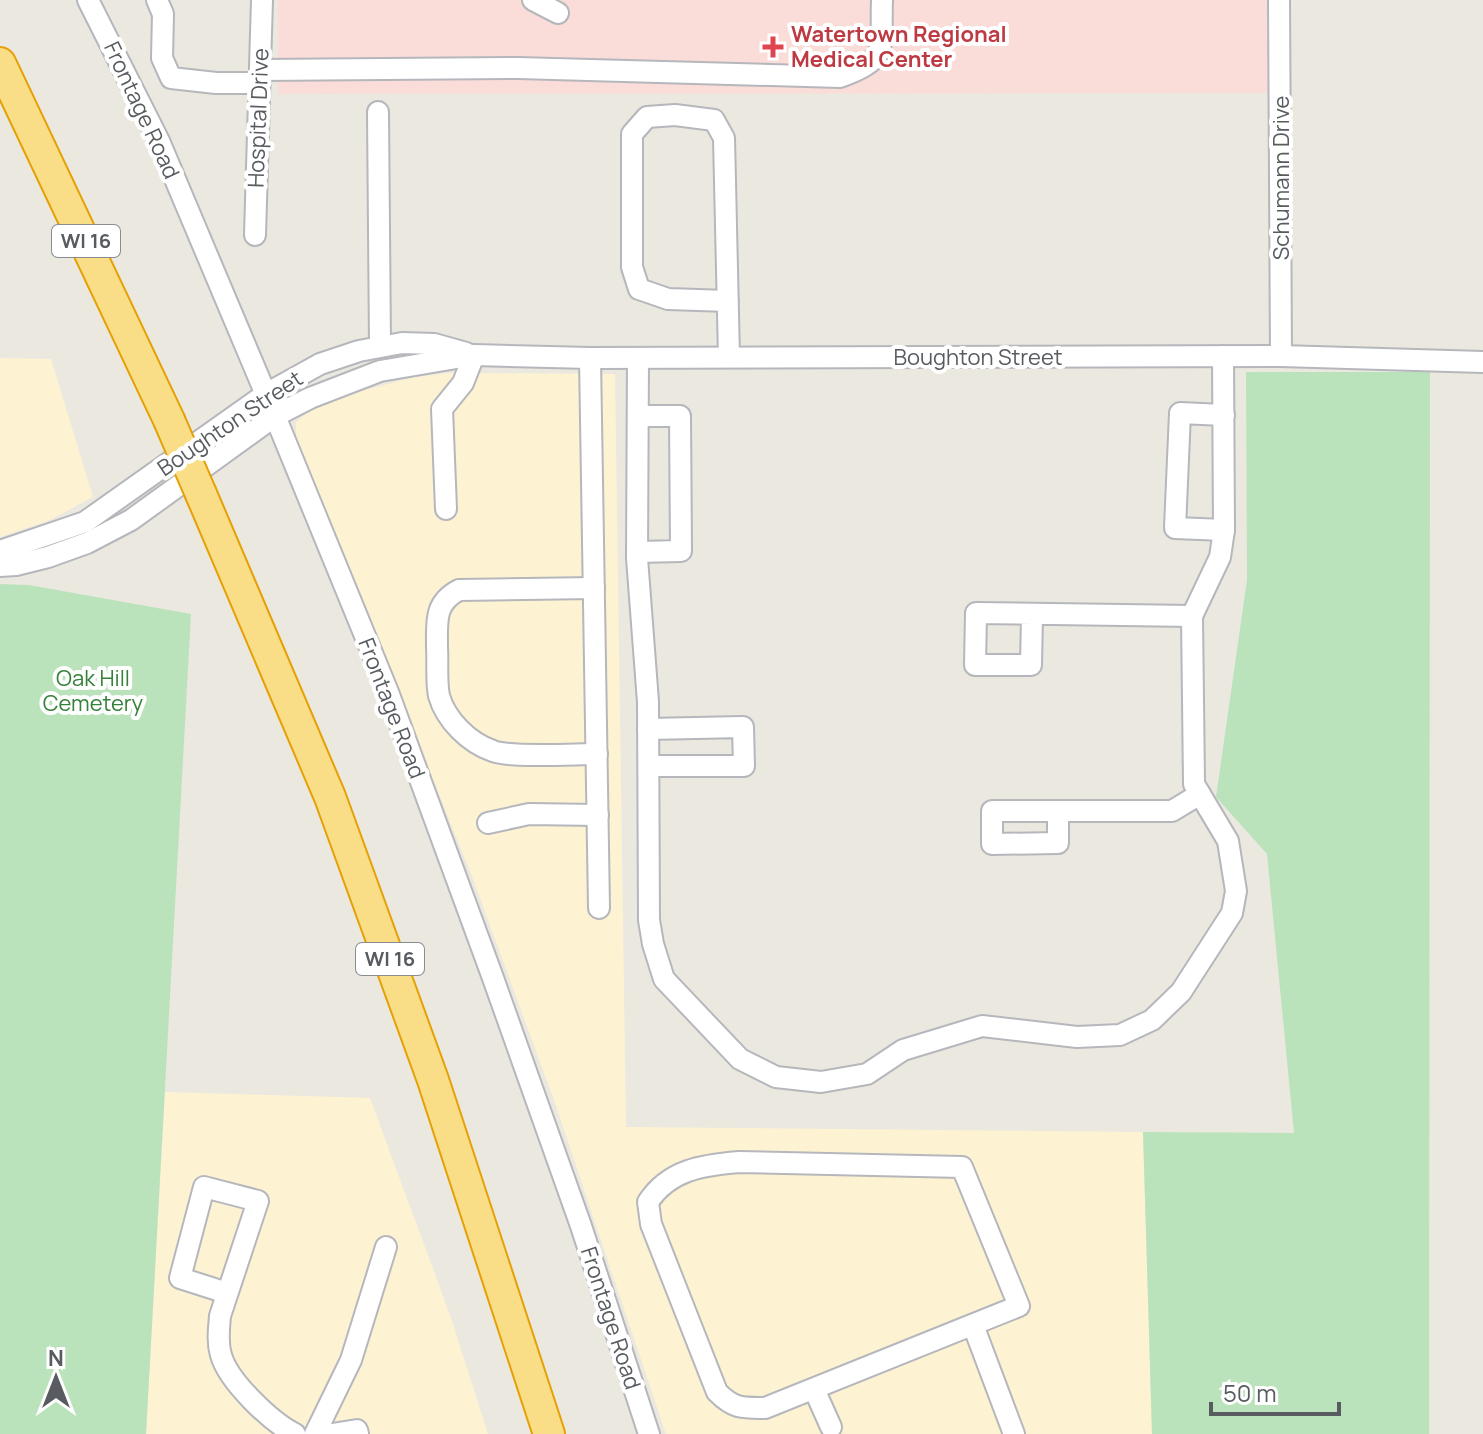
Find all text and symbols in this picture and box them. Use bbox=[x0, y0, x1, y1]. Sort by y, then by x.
place label: Watertown Regional Medical Center bbox=[791, 19, 1007, 74]
street label: Frontage Road bbox=[97, 36, 187, 184]
marker: Watertown Regional Medical Center bbox=[762, 36, 784, 58]
street label: Hospital Drive bbox=[241, 48, 275, 188]
street label: Schumann Drive bbox=[1266, 96, 1296, 260]
road number: WI 16 bbox=[52, 225, 120, 257]
street label: Boughton Street bbox=[893, 342, 1063, 372]
street label: Boughton Street bbox=[152, 363, 309, 483]
street label: Frontage Road bbox=[351, 633, 433, 783]
park label: Oak Hill Cemetery bbox=[43, 663, 144, 718]
road number: WI 16 bbox=[356, 943, 424, 975]
street label: Frontage Road bbox=[574, 1243, 648, 1393]
north arrow bbox=[16, 1338, 96, 1418]
text: N bbox=[48, 1343, 64, 1373]
scale bar bbox=[1211, 1366, 1339, 1416]
text: 50 m bbox=[1223, 1376, 1277, 1409]

